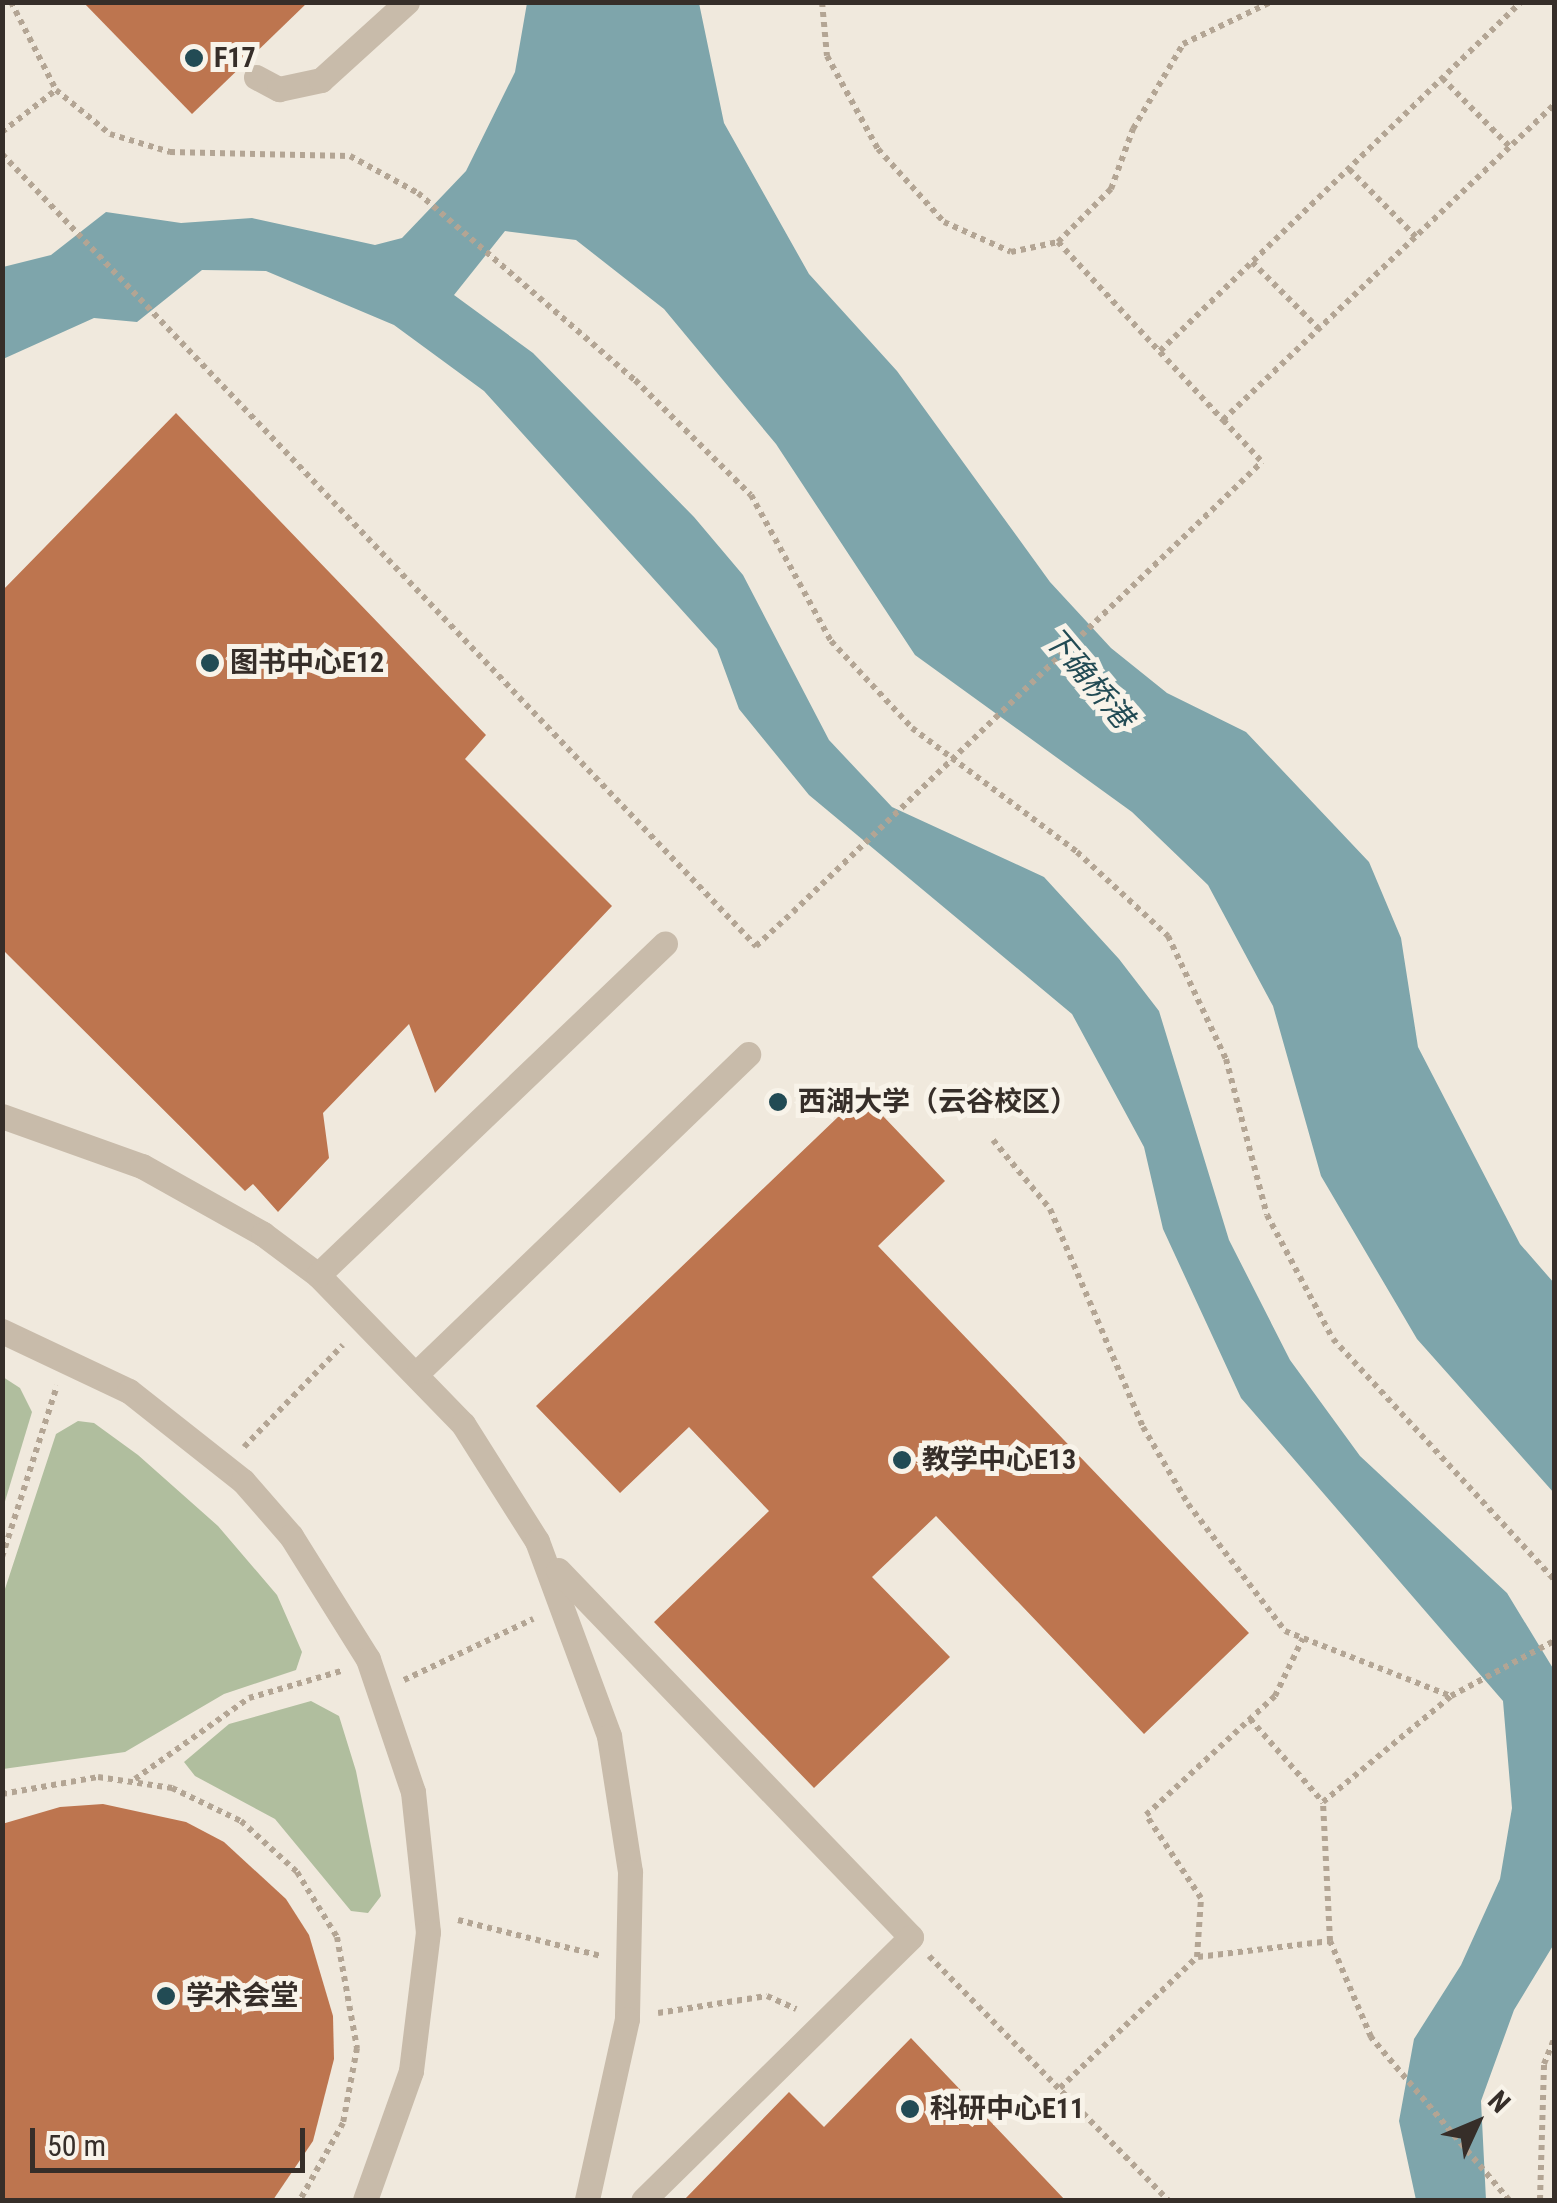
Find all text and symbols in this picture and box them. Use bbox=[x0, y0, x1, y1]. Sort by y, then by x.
place label: F17 bbox=[214, 41, 256, 75]
marker: F17 bbox=[183, 47, 205, 69]
water label: 下确桥港 bbox=[1036, 620, 1140, 736]
place label: 图书中心E12 bbox=[230, 646, 384, 680]
marker: 图书中心E12 bbox=[199, 652, 221, 674]
place label: 西湖大学（云谷校区） bbox=[798, 1085, 1078, 1119]
marker: 西湖大学（云谷校区） bbox=[767, 1091, 789, 1113]
place label: 教学中心E13 bbox=[922, 1443, 1076, 1477]
marker: 教学中心E13 bbox=[891, 1449, 913, 1471]
place label: 学术会堂 bbox=[186, 1979, 298, 2013]
marker: 学术会堂 bbox=[155, 1985, 177, 2007]
north arrow bbox=[1427, 2073, 1527, 2173]
text: N bbox=[1481, 2084, 1517, 2119]
place label: 科研中心E11 bbox=[930, 2092, 1084, 2126]
marker: 科研中心E11 bbox=[899, 2098, 921, 2120]
scale bar bbox=[35, 2108, 310, 2170]
text: 50 m bbox=[47, 2128, 106, 2163]

